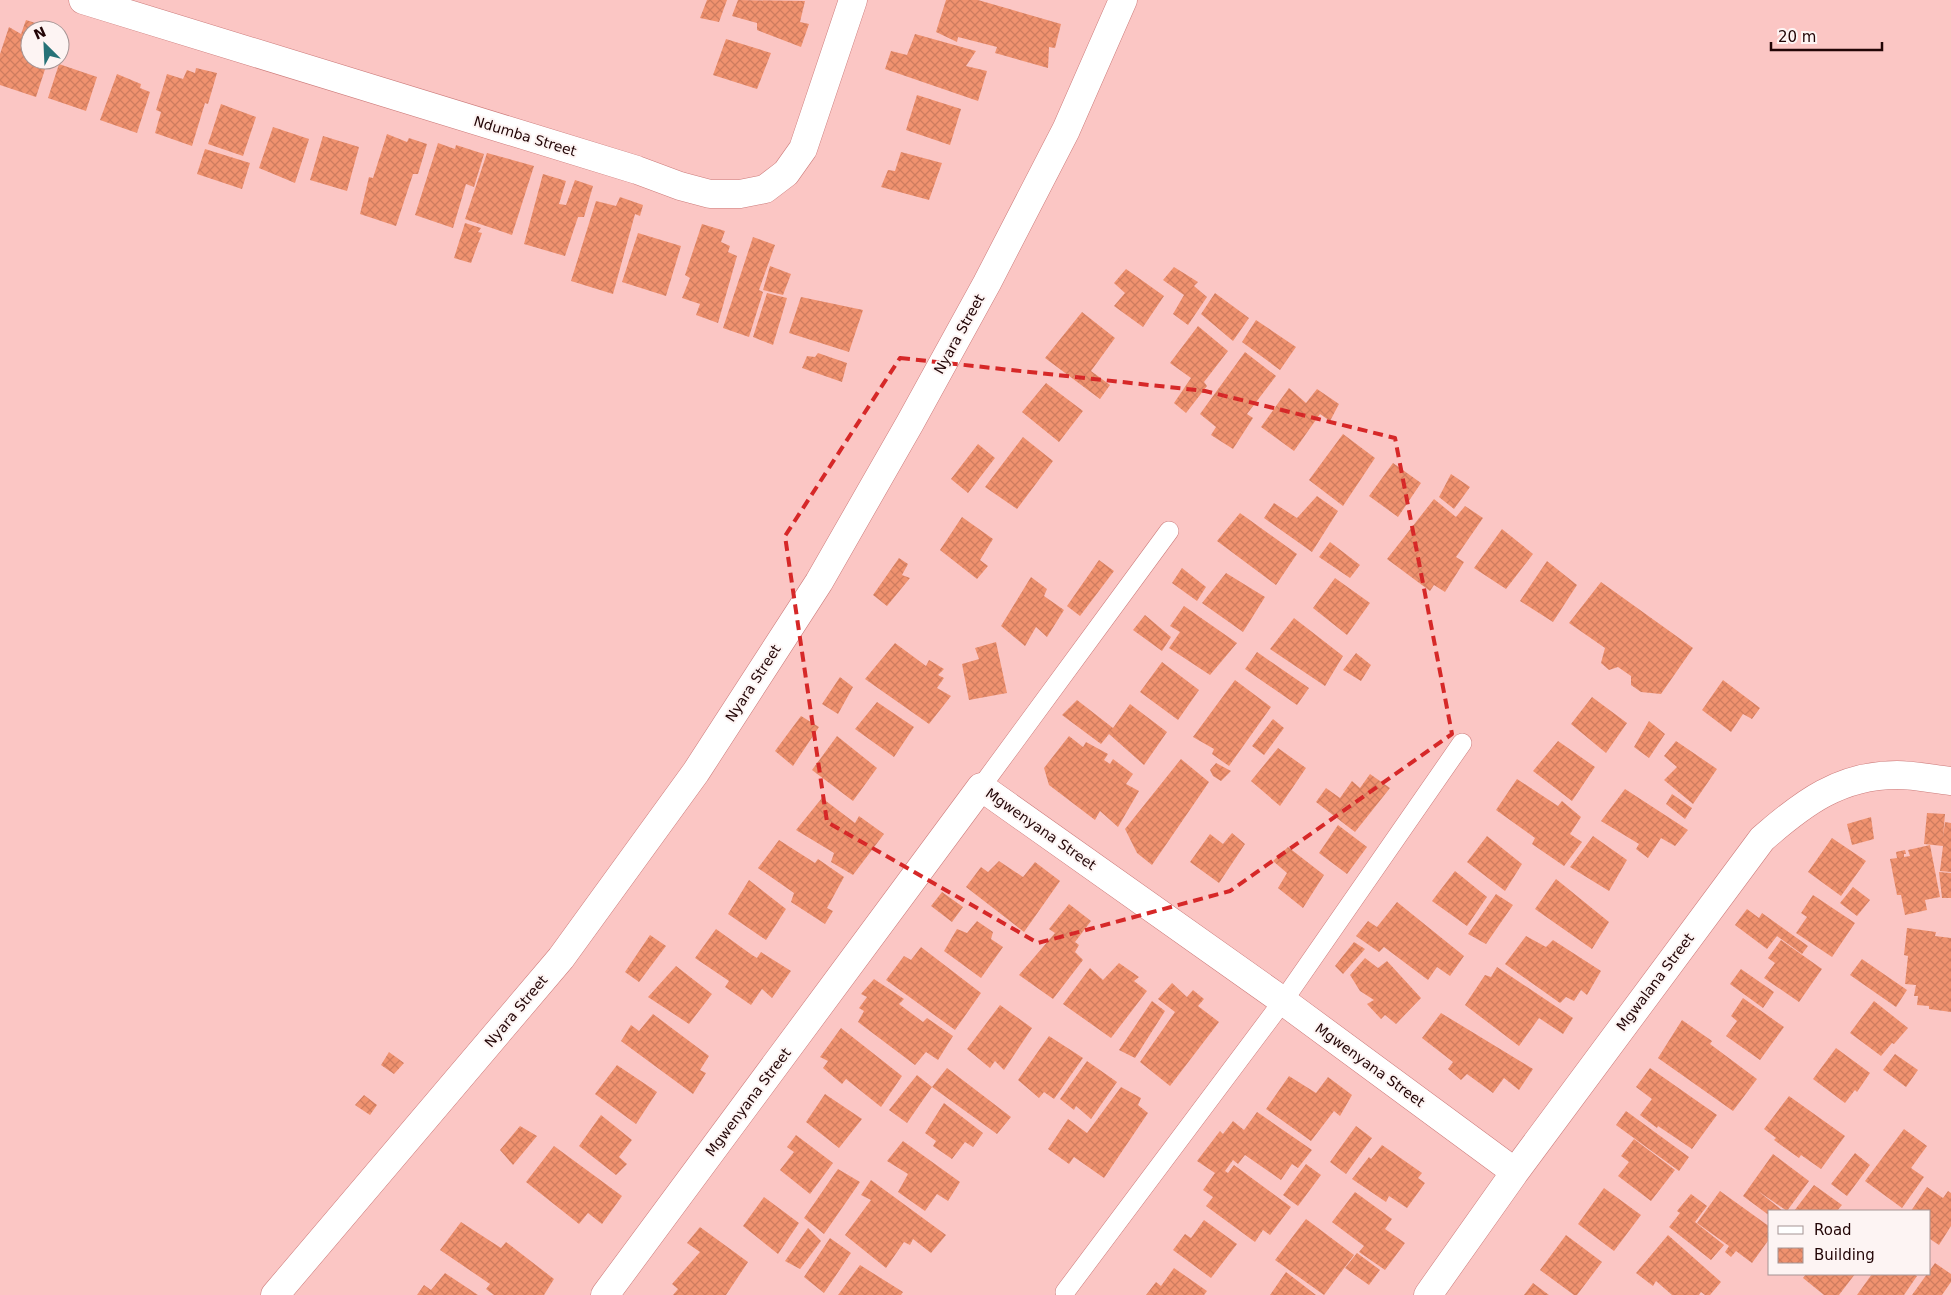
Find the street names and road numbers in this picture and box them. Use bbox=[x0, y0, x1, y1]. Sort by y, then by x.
street label: Ndumba Street bbox=[472, 113, 579, 159]
street label: Nyara Street bbox=[931, 291, 988, 377]
street label: Nyara Street bbox=[722, 641, 784, 725]
street label: Mgwenyana Street bbox=[983, 785, 1100, 873]
street label: Mgwalana Street bbox=[1613, 930, 1697, 1034]
street label: Nyara Street bbox=[481, 972, 551, 1050]
street label: Mgwenyana Street bbox=[1312, 1020, 1428, 1110]
street label: Mgwenyana Street bbox=[702, 1044, 794, 1159]

